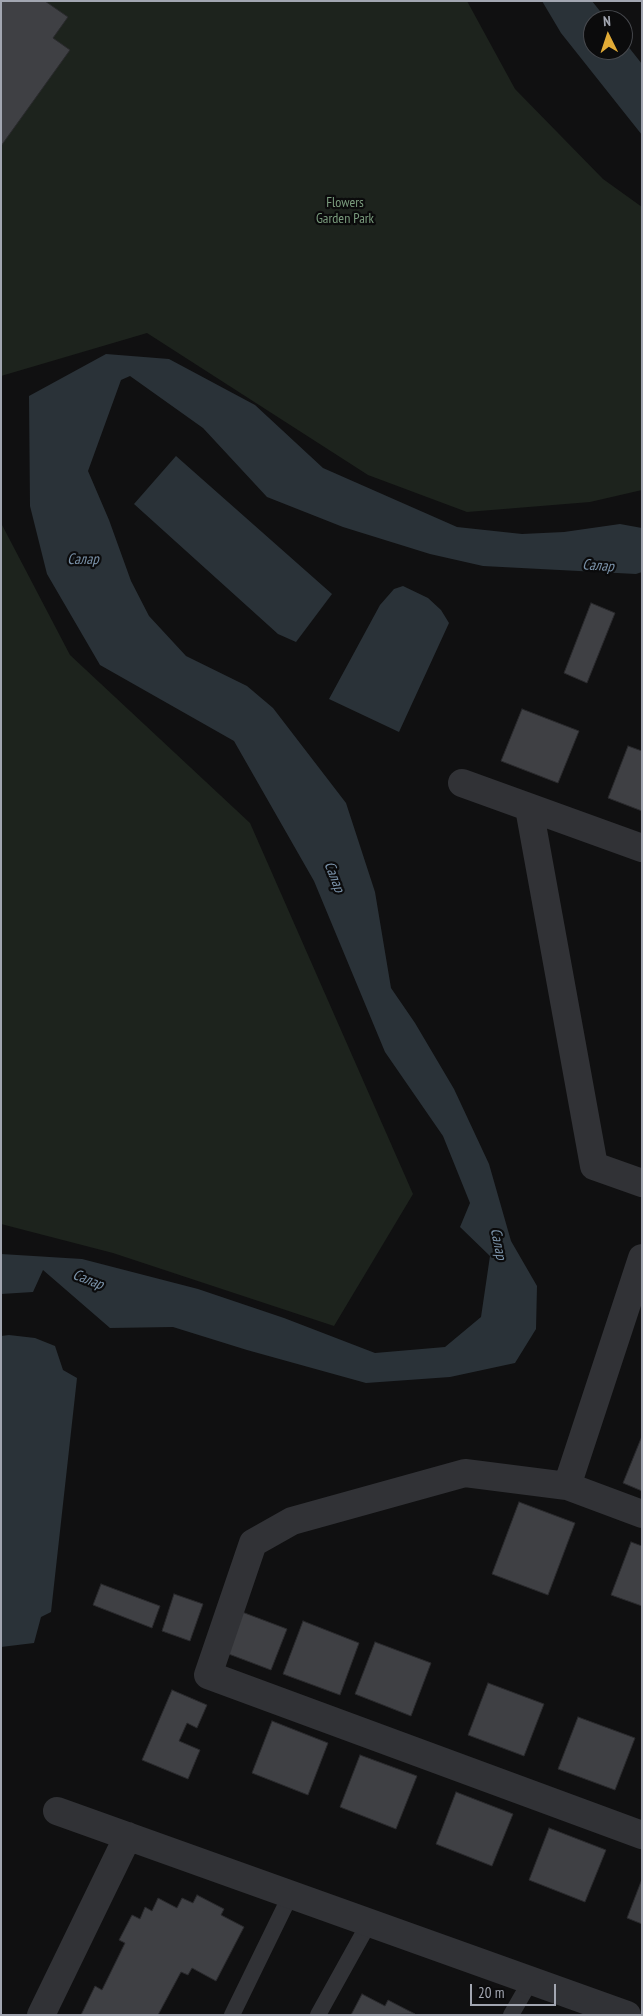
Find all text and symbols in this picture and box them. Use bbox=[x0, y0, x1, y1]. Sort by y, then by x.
north arrow bbox=[583, 10, 633, 60]
text: N bbox=[603, 12, 611, 30]
park label: Flowers Garden Park bbox=[316, 195, 374, 228]
water label: Салар bbox=[67, 551, 99, 569]
water label: Салар bbox=[582, 556, 614, 576]
water label: Салар bbox=[320, 859, 348, 895]
water label: Салар bbox=[486, 1227, 510, 1261]
water label: Салар bbox=[70, 1266, 106, 1294]
scale bar bbox=[473, 1974, 559, 2006]
text: 20 m bbox=[478, 1983, 504, 2002]

